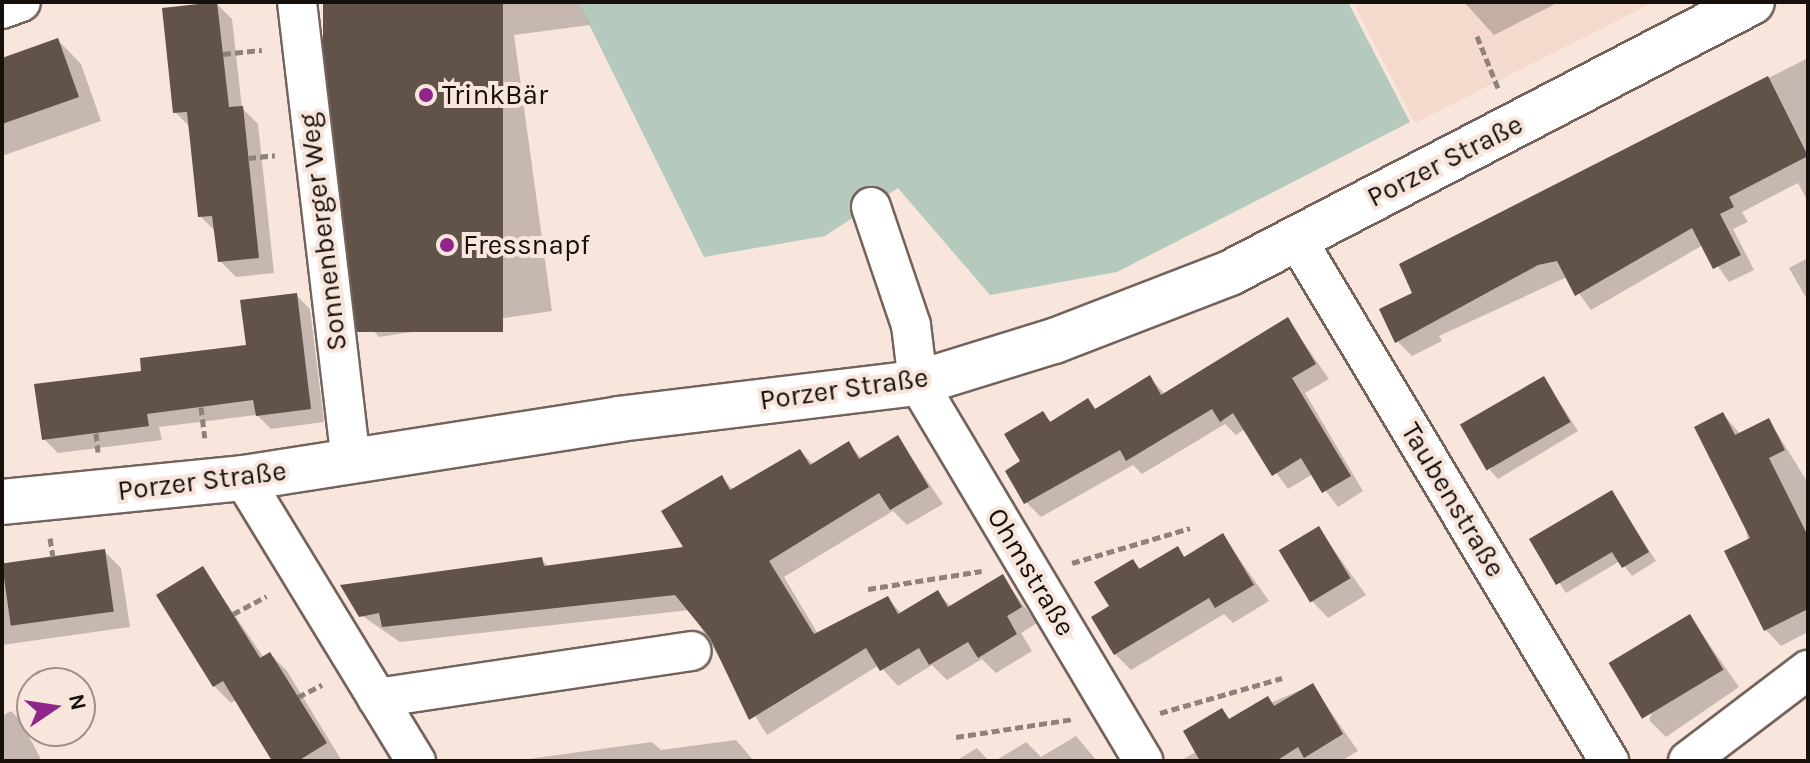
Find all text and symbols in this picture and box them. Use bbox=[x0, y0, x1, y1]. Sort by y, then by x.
place label: TrinkBär bbox=[442, 78, 548, 112]
marker: TrinkBär bbox=[417, 86, 435, 104]
street label: Porzer Straße bbox=[1362, 107, 1528, 215]
street label: Sonnenberger Weg bbox=[292, 111, 354, 353]
place label: Fressnapf bbox=[463, 228, 590, 262]
marker: Fressnapf bbox=[438, 236, 456, 254]
street label: Porzer Straße bbox=[758, 361, 930, 417]
street label: Taubenstraße bbox=[1394, 417, 1512, 583]
street label: Porzer Straße bbox=[116, 454, 288, 508]
street label: Ohmstraße bbox=[980, 502, 1082, 642]
north arrow bbox=[16, 667, 96, 747]
text: N bbox=[63, 691, 92, 713]

